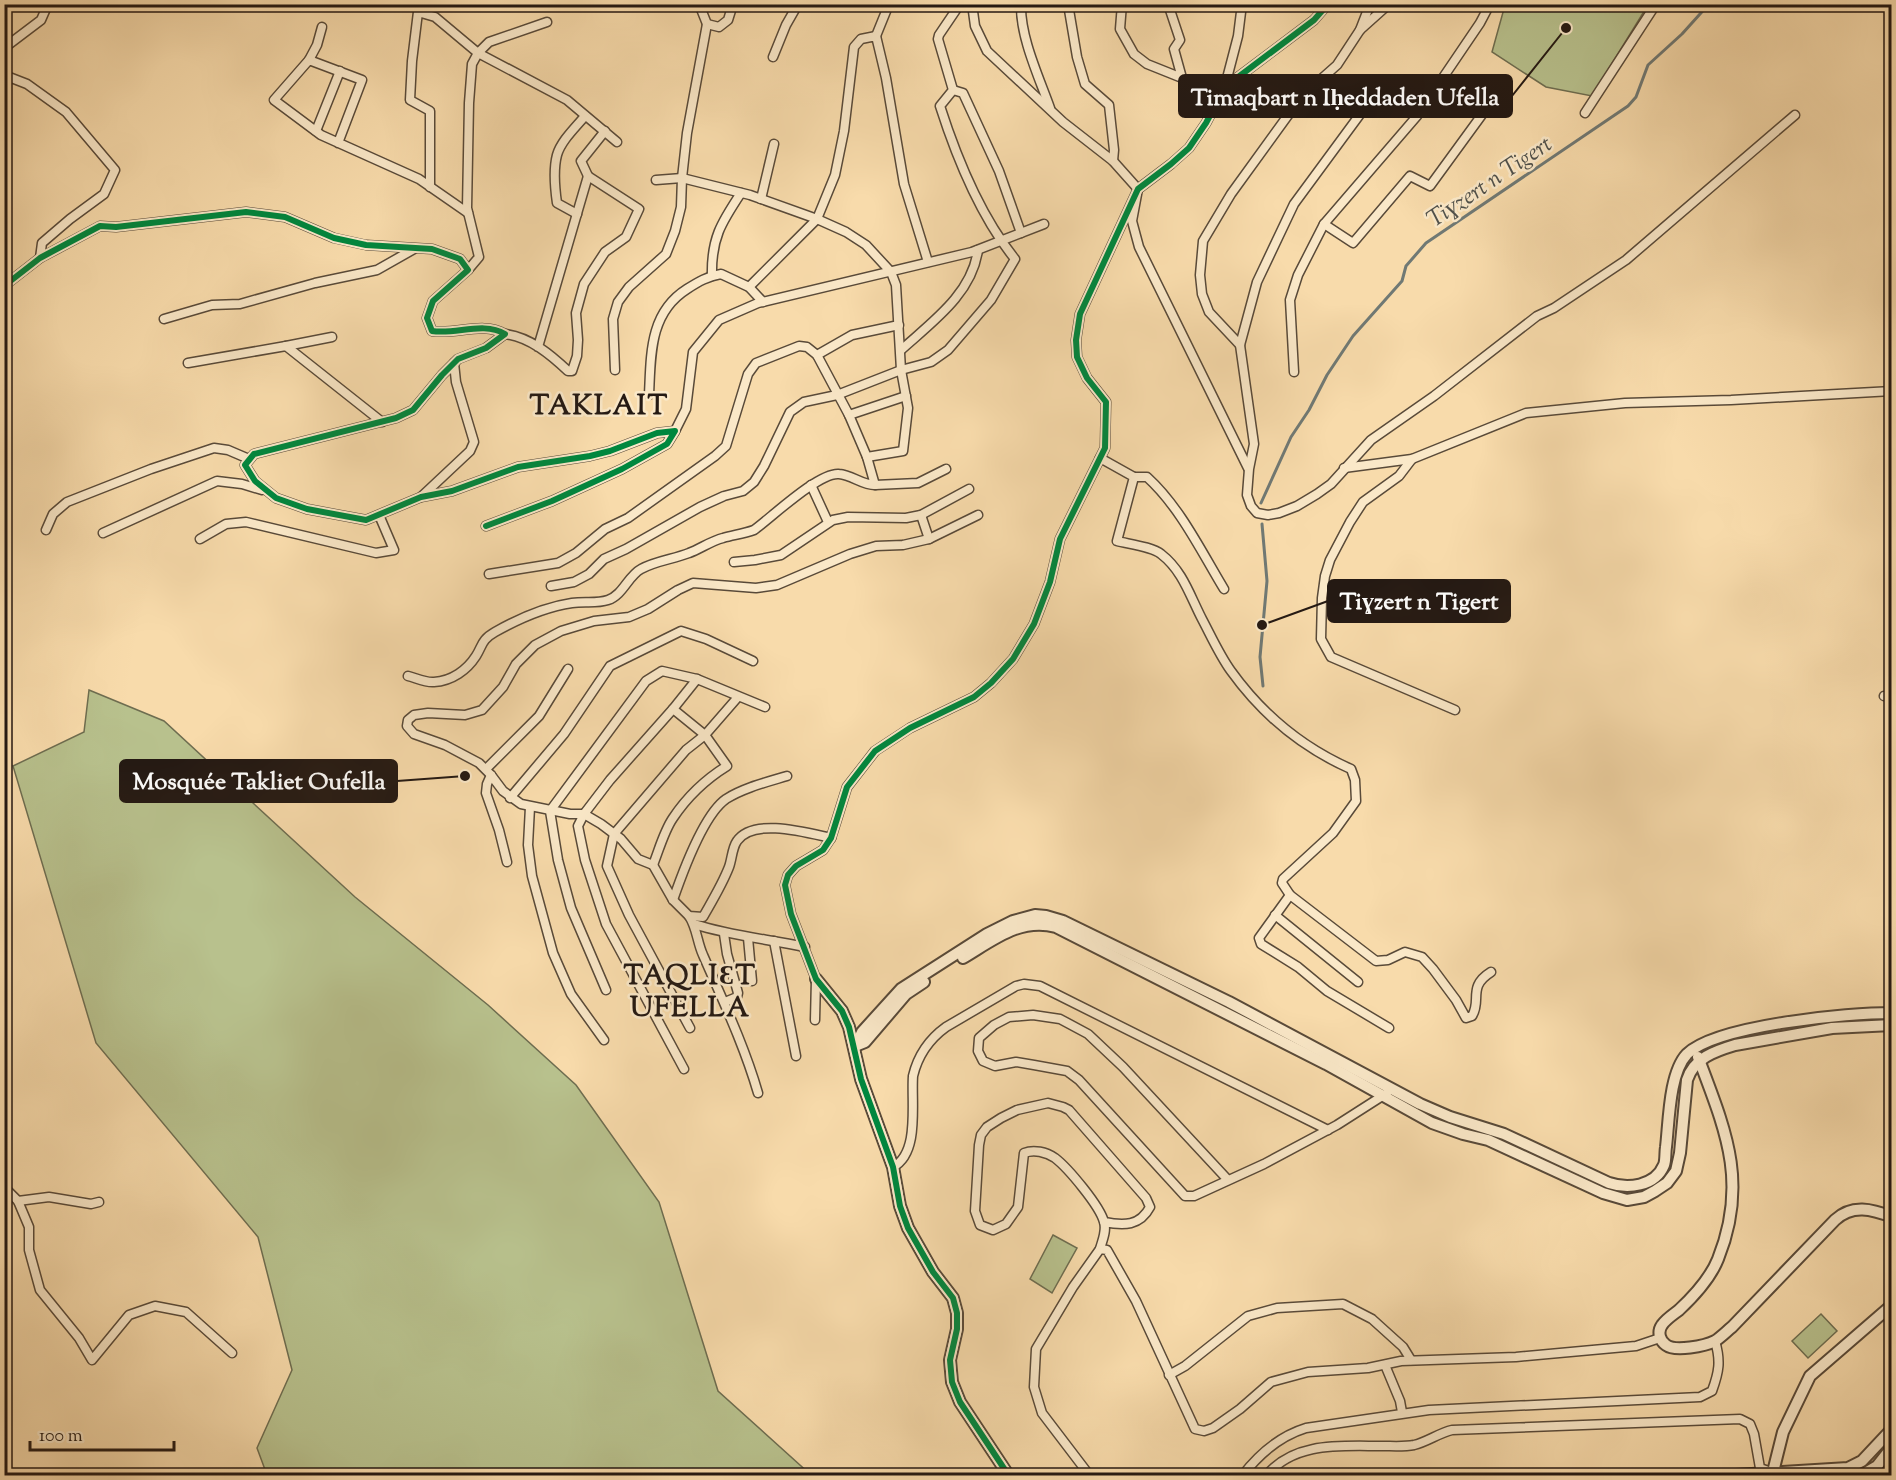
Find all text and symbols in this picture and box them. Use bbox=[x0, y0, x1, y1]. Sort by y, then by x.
callout: Timaqbart n Iḥeddaden Ufella bbox=[1179, 75, 1512, 117]
text: Timaqbart n Iḥeddaden Ufella bbox=[1191, 82, 1500, 116]
water label: Tiɣzert n Tigert bbox=[1421, 128, 1560, 237]
district label: TAKLAIT bbox=[529, 387, 669, 427]
callout: Tiɣzert n Tigert bbox=[1328, 580, 1510, 622]
text: Tiɣzert n Tigert bbox=[1340, 586, 1499, 620]
callout: Mosquée Takliet Oufella bbox=[120, 760, 397, 802]
text: Mosquée Takliet Oufella bbox=[132, 766, 386, 800]
district label: TAQLIƐT UFELLA bbox=[623, 957, 757, 1029]
scale bar bbox=[30, 1414, 174, 1452]
text: 100 m bbox=[39, 1424, 83, 1450]

